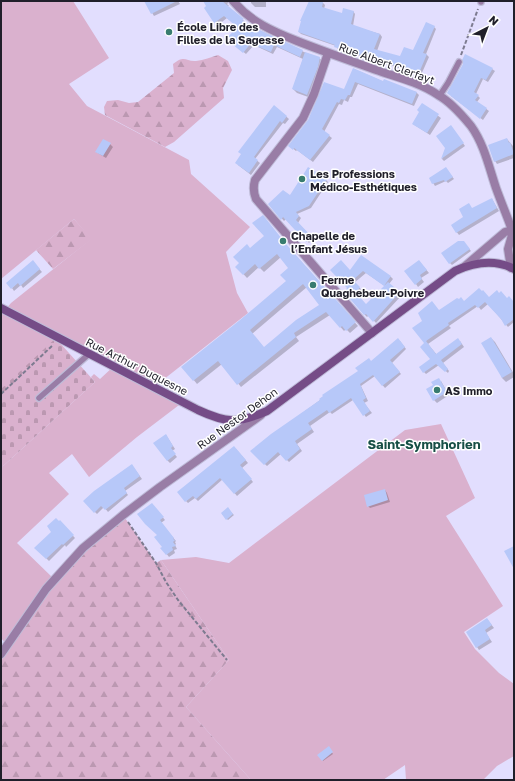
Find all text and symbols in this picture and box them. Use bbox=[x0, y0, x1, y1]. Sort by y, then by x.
north arrow bbox=[467, 8, 507, 48]
text: N bbox=[487, 13, 501, 28]
place label: École Libre des Filles de la Sagesse bbox=[177, 20, 284, 46]
marker: École Libre des Filles de la Sagesse bbox=[164, 27, 174, 37]
street label: Rue Albert Clerfayt bbox=[337, 40, 437, 86]
place label: Les Professions Médico-Esthétiques bbox=[310, 167, 417, 193]
marker: Les Professions Médico-Esthétiques bbox=[297, 174, 307, 184]
place label: Chapelle de l’Enfant Jésus bbox=[291, 229, 367, 255]
marker: Chapelle de l’Enfant Jésus bbox=[278, 236, 288, 246]
place label: Ferme Quaghebeur-Poivre bbox=[321, 273, 425, 299]
marker: Ferme Quaghebeur-Poivre bbox=[308, 280, 318, 290]
street label: Rue Arthur Duquesne bbox=[84, 335, 190, 397]
place label: AS Immo bbox=[445, 384, 493, 397]
street label: Rue Nestor Dehon bbox=[194, 385, 280, 451]
marker: AS Immo bbox=[432, 385, 442, 395]
district label: Saint-Symphorien bbox=[367, 436, 481, 452]

